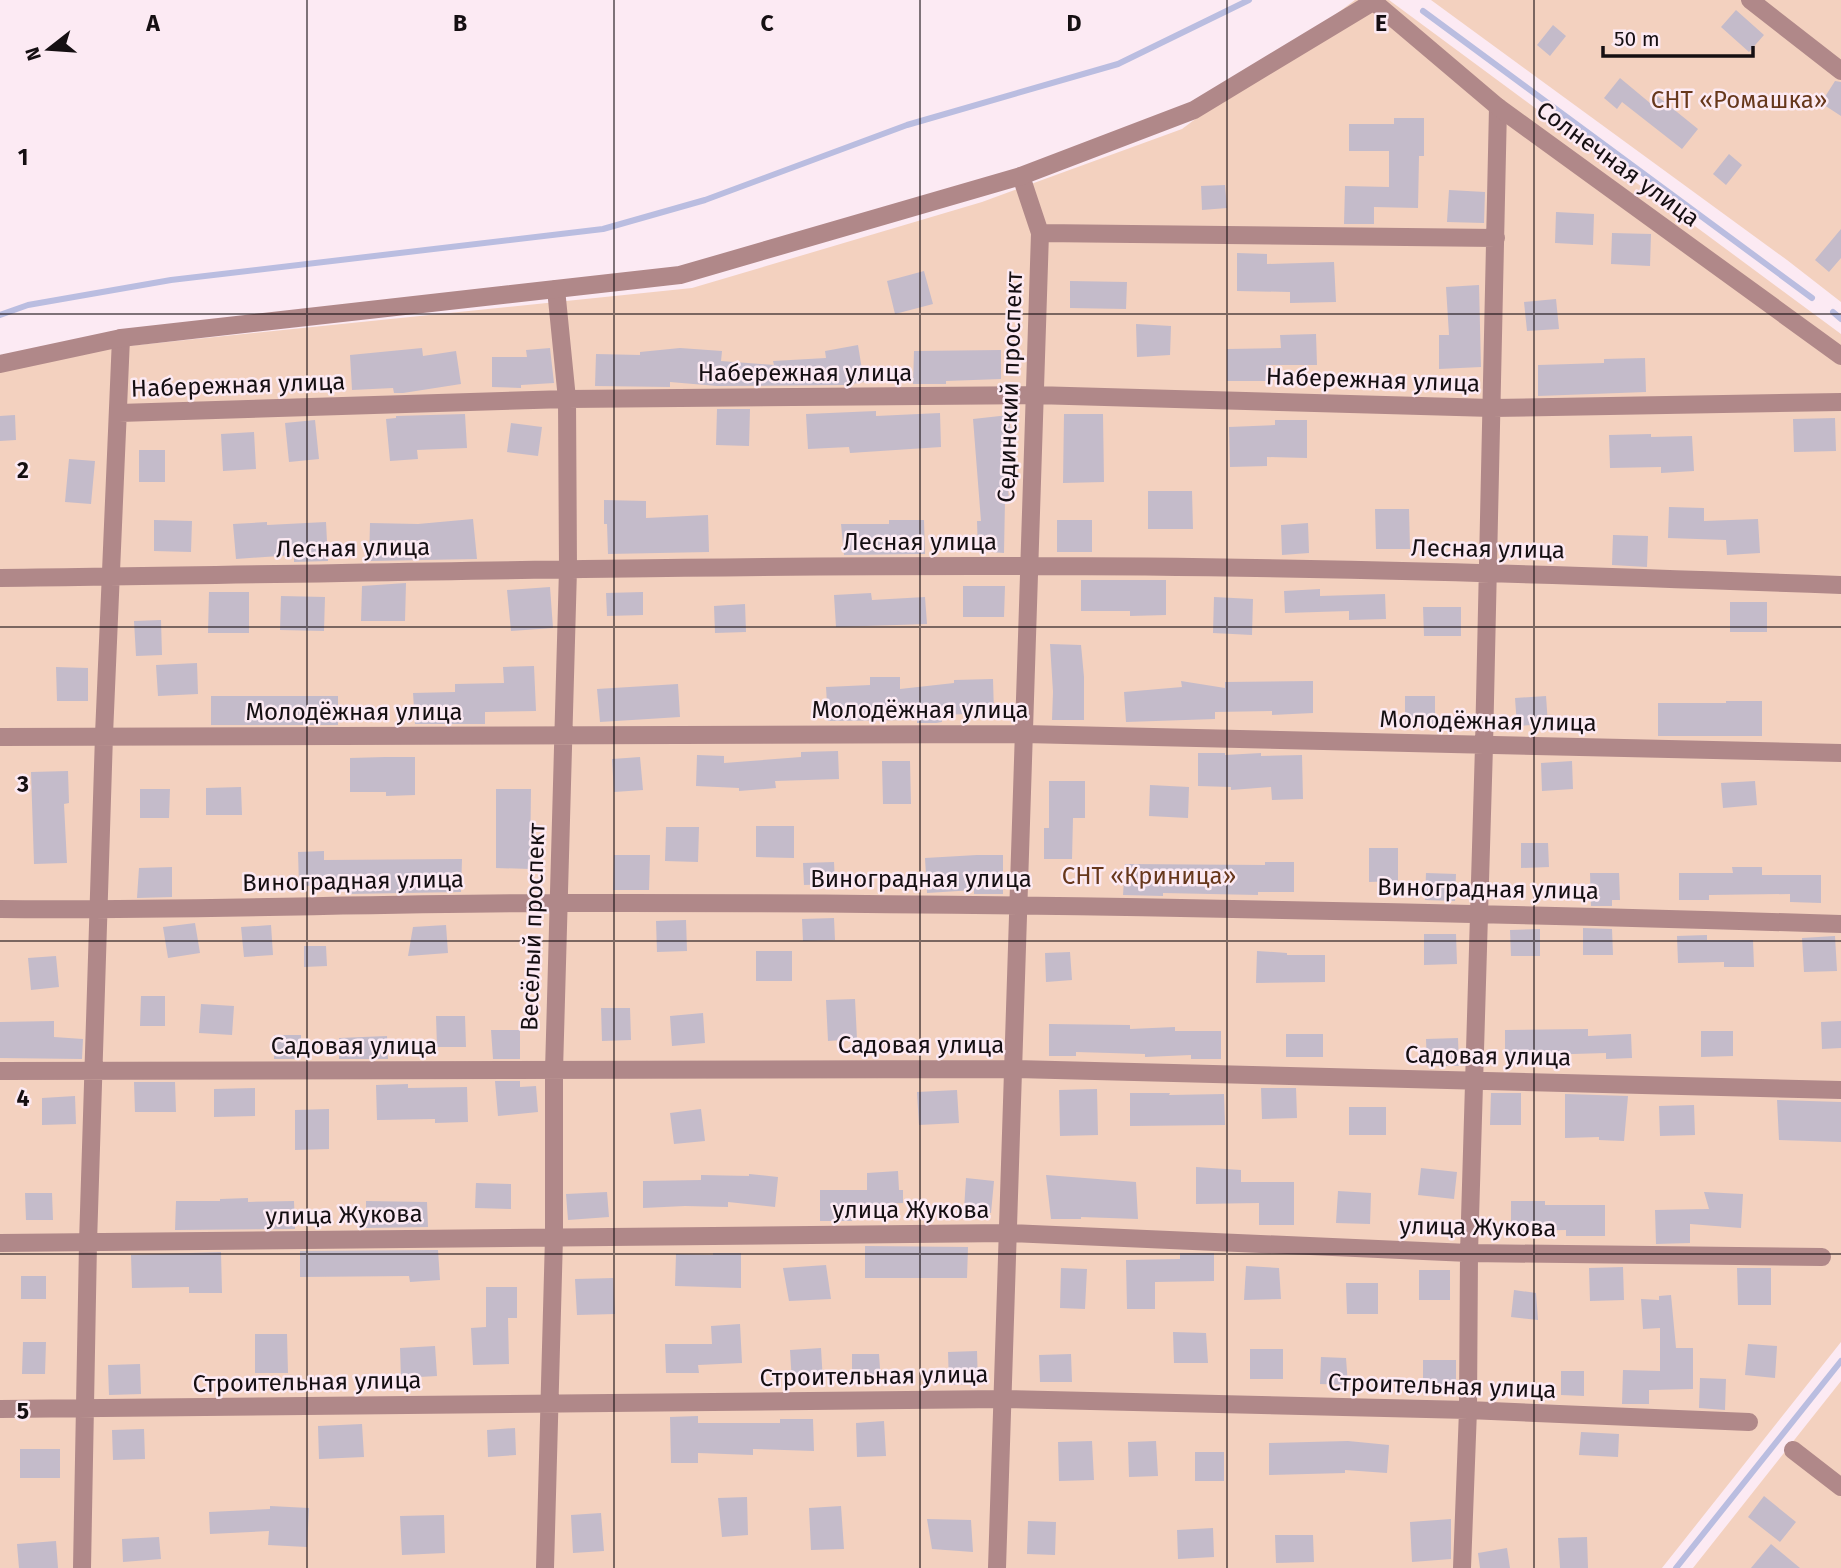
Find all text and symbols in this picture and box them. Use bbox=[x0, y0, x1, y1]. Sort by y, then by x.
text: A bbox=[145, 9, 160, 37]
text: B bbox=[453, 9, 467, 37]
text: C bbox=[760, 9, 774, 37]
text: D bbox=[1067, 9, 1082, 37]
text: E bbox=[1375, 9, 1387, 37]
north arrow bbox=[14, 14, 84, 84]
scale bar bbox=[1603, 14, 1754, 58]
text: 50 m bbox=[1614, 26, 1660, 52]
text: N bbox=[20, 44, 46, 63]
park label: СНТ «Ромашка» bbox=[1651, 86, 1827, 114]
street label: Солнечная улица bbox=[1531, 95, 1705, 233]
text: 1 bbox=[18, 143, 28, 171]
street label: Сединский проспект bbox=[992, 271, 1028, 503]
street label: Набережная улица bbox=[698, 359, 912, 387]
street label: Набережная улица bbox=[1265, 362, 1481, 398]
street label: Набережная улица bbox=[130, 367, 346, 403]
text: 2 bbox=[17, 456, 29, 484]
street label: Лесная улица bbox=[843, 528, 997, 556]
street label: Лесная улица bbox=[276, 533, 430, 563]
street label: Лесная улица bbox=[1411, 534, 1565, 564]
street label: Молодёжная улица bbox=[811, 696, 1029, 724]
street label: Молодёжная улица bbox=[245, 698, 463, 726]
street label: Молодёжная улица bbox=[1379, 705, 1597, 737]
text: 3 bbox=[16, 770, 29, 798]
street label: Весёлый проспект bbox=[515, 822, 551, 1031]
park label: СНТ «Криница» bbox=[1062, 862, 1236, 890]
street label: Виноградная улица bbox=[242, 865, 464, 897]
street label: Виноградная улица bbox=[810, 865, 1032, 893]
street label: Виноградная улица bbox=[1377, 873, 1599, 905]
street label: Садовая улица bbox=[838, 1031, 1004, 1059]
street label: Садовая улица bbox=[271, 1032, 437, 1060]
street label: Садовая улица bbox=[1405, 1041, 1571, 1071]
text: 4 bbox=[17, 1084, 30, 1112]
street label: улица Жукова bbox=[832, 1196, 990, 1224]
street label: улица Жукова bbox=[265, 1200, 423, 1230]
street label: улица Жукова bbox=[1399, 1212, 1557, 1242]
street label: Строительная улица bbox=[759, 1360, 989, 1392]
street label: Строительная улица bbox=[192, 1366, 422, 1398]
street label: Строительная улица bbox=[1327, 1368, 1557, 1404]
text: 5 bbox=[17, 1397, 29, 1425]

